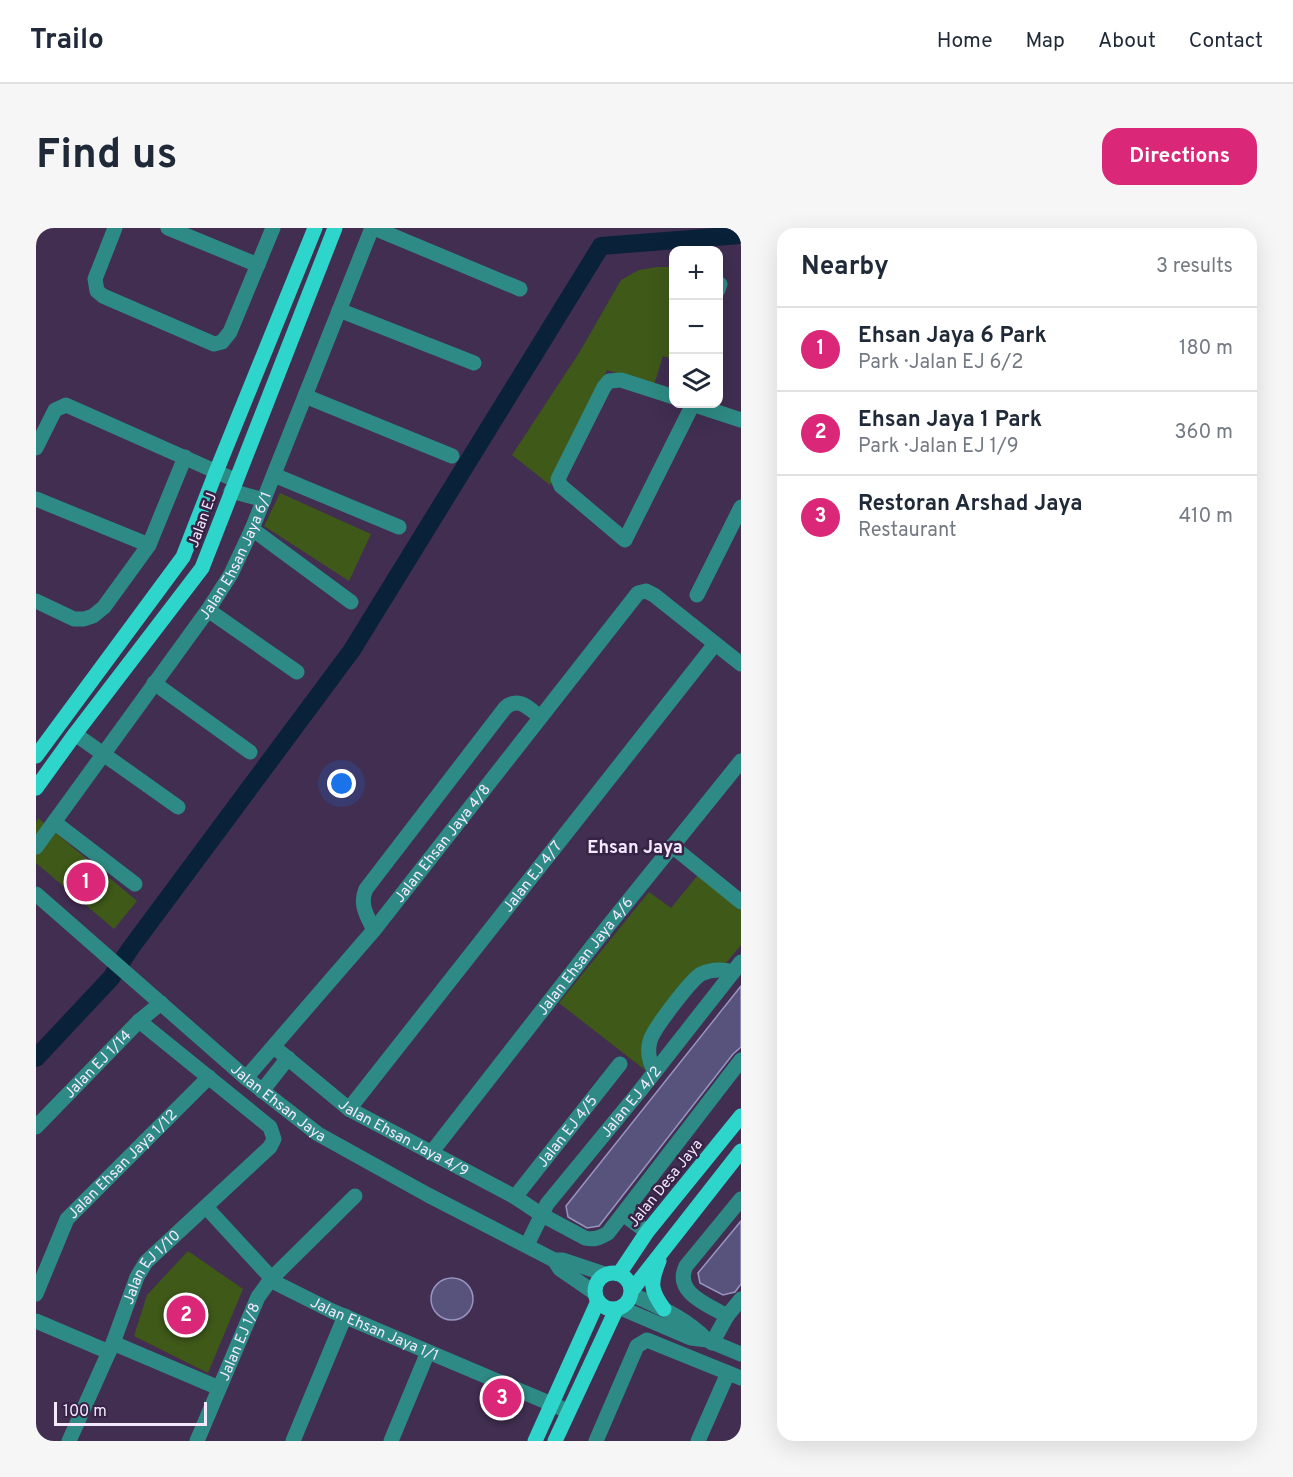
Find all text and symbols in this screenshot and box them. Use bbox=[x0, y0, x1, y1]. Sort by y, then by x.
text: Trailo bbox=[30, 23, 104, 59]
text: Home bbox=[937, 28, 993, 55]
text: Map bbox=[1026, 28, 1065, 55]
text: About bbox=[1098, 28, 1156, 55]
text: Contact bbox=[1189, 28, 1263, 55]
button: Directions bbox=[1102, 128, 1257, 185]
text: Find us bbox=[36, 130, 177, 183]
map controls bbox=[669, 246, 723, 408]
button: + bbox=[669, 246, 723, 300]
text: Nearby bbox=[801, 251, 889, 284]
text: 3 results bbox=[1156, 254, 1233, 280]
button: − bbox=[669, 300, 723, 354]
text: Ehsan Jaya 6 Park bbox=[858, 323, 1047, 350]
text: 1 bbox=[817, 336, 825, 362]
text: 180 m bbox=[1179, 336, 1233, 362]
text: Park · Jalan EJ 6/2 bbox=[858, 350, 1023, 376]
button: layers bbox=[669, 354, 723, 408]
text: Ehsan Jaya 1 Park bbox=[858, 407, 1042, 434]
text: 2 bbox=[814, 420, 827, 446]
text: 360 m bbox=[1175, 420, 1233, 446]
text: Park · Jalan EJ 1/9 bbox=[858, 434, 1019, 460]
street label: Jalan Ehsan Jaya 6/1 bbox=[196, 489, 277, 624]
street label: Jalan EJ bbox=[185, 490, 222, 551]
text: Restoran Arshad Jaya bbox=[858, 491, 1083, 518]
text: 3 bbox=[815, 504, 827, 530]
text: 410 m bbox=[1179, 504, 1233, 530]
text: Restaurant bbox=[858, 518, 957, 544]
your location bbox=[327, 769, 356, 798]
street label: Jalan Ehsan Jaya 4/8 bbox=[391, 781, 496, 907]
district label: Ehsan Jaya bbox=[587, 837, 683, 860]
street label: Jalan EJ 4/7 bbox=[499, 838, 567, 917]
pin: 1 bbox=[67, 860, 106, 904]
street label: Jalan Ehsan Jaya 4/6 bbox=[534, 894, 638, 1020]
street label: Jalan EJ 1/14 bbox=[61, 1027, 136, 1103]
street label: Jalan Ehsan Jaya bbox=[226, 1061, 329, 1147]
street label: Jalan EJ 4/2 bbox=[597, 1063, 667, 1142]
street label: Jalan EJ 4/5 bbox=[534, 1092, 603, 1172]
street label: Jalan Ehsan Jaya 4/9 bbox=[334, 1096, 471, 1182]
street label: Jalan Ehsan Jaya 1/12 bbox=[64, 1106, 182, 1224]
street label: Jalan Desa Jaya bbox=[625, 1136, 708, 1232]
street label: Jalan EJ 1/10 bbox=[120, 1227, 185, 1307]
pin: 2 bbox=[166, 1292, 206, 1338]
street label: Jalan Ehsan Jaya 1/1 bbox=[306, 1294, 441, 1366]
street label: Jalan EJ 1/8 bbox=[216, 1300, 265, 1384]
pin: 3 bbox=[482, 1376, 522, 1420]
scale bar bbox=[54, 1399, 207, 1426]
text: 100 m bbox=[63, 1402, 107, 1422]

